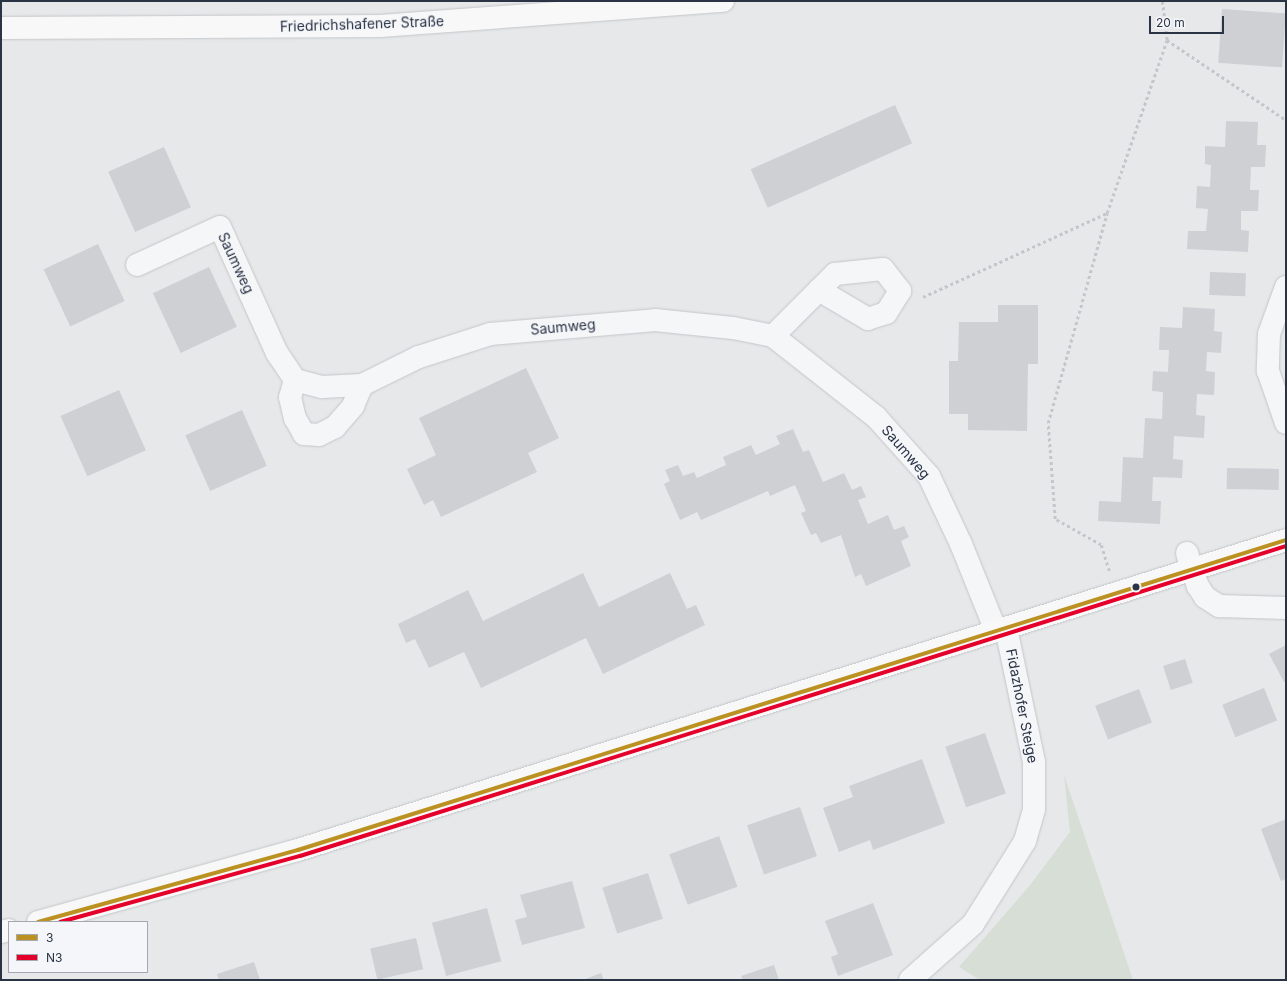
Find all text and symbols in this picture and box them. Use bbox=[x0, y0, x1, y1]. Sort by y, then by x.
scale bar bbox=[1151, 8, 1226, 34]
street label: Friedrichshafener Straße bbox=[280, 13, 444, 35]
text: 20 m bbox=[1156, 15, 1185, 30]
street label: Saumweg bbox=[215, 230, 257, 296]
street label: Saumweg bbox=[530, 316, 596, 338]
street label: Saumweg bbox=[878, 422, 934, 482]
unlabelled marker bbox=[1131, 582, 1141, 592]
street label: Fidazhofer Steige bbox=[1003, 647, 1041, 765]
legend bbox=[8, 921, 148, 973]
text: 3 bbox=[46, 930, 53, 945]
text: N3 bbox=[46, 950, 62, 965]

